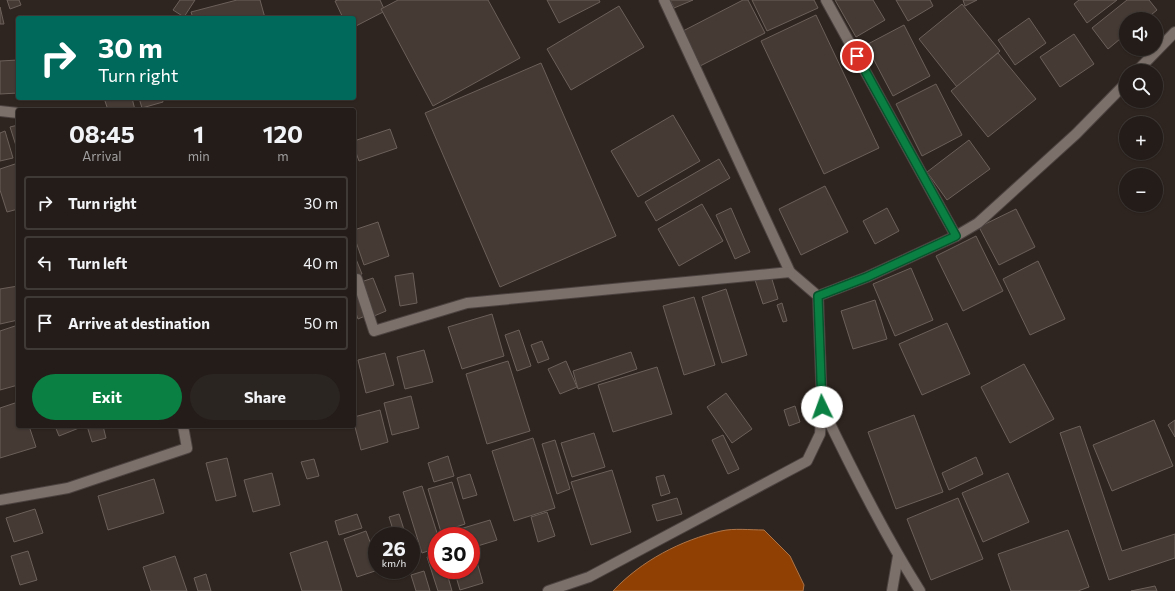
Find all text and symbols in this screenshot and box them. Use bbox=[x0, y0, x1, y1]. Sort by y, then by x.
map controls bbox=[1119, 12, 1163, 212]
button: sound bbox=[1119, 12, 1163, 56]
text: 30 m bbox=[98, 30, 163, 64]
icon: right bbox=[32, 32, 84, 84]
pin bbox=[840, 39, 874, 73]
icon: arrive bbox=[846, 45, 868, 67]
text: Turn right bbox=[98, 64, 178, 86]
button: search bbox=[1119, 64, 1163, 108]
button: + bbox=[1119, 116, 1163, 160]
text: 08:45 bbox=[69, 119, 135, 148]
text: 1 bbox=[193, 119, 204, 148]
text: 120 bbox=[263, 119, 303, 148]
text: Arrival bbox=[82, 148, 122, 164]
text: min bbox=[188, 148, 210, 164]
text: m bbox=[277, 148, 289, 164]
button: − bbox=[1119, 168, 1163, 212]
icon: right bbox=[34, 192, 56, 214]
text: Turn right bbox=[68, 194, 137, 212]
text: 30 m bbox=[304, 194, 338, 212]
icon: left bbox=[34, 252, 56, 274]
text: Turn left bbox=[68, 254, 127, 272]
text: 40 m bbox=[303, 254, 338, 272]
icon: arrive bbox=[34, 312, 56, 334]
text: Arrive at destination bbox=[68, 314, 210, 332]
text: 50 m bbox=[304, 314, 338, 332]
button: Exit bbox=[32, 374, 182, 420]
button: Share bbox=[190, 374, 340, 420]
position arrow bbox=[801, 386, 843, 428]
speed limit sign: 30 bbox=[428, 527, 480, 579]
text: 26 bbox=[382, 536, 406, 560]
text: km/h bbox=[382, 557, 406, 569]

